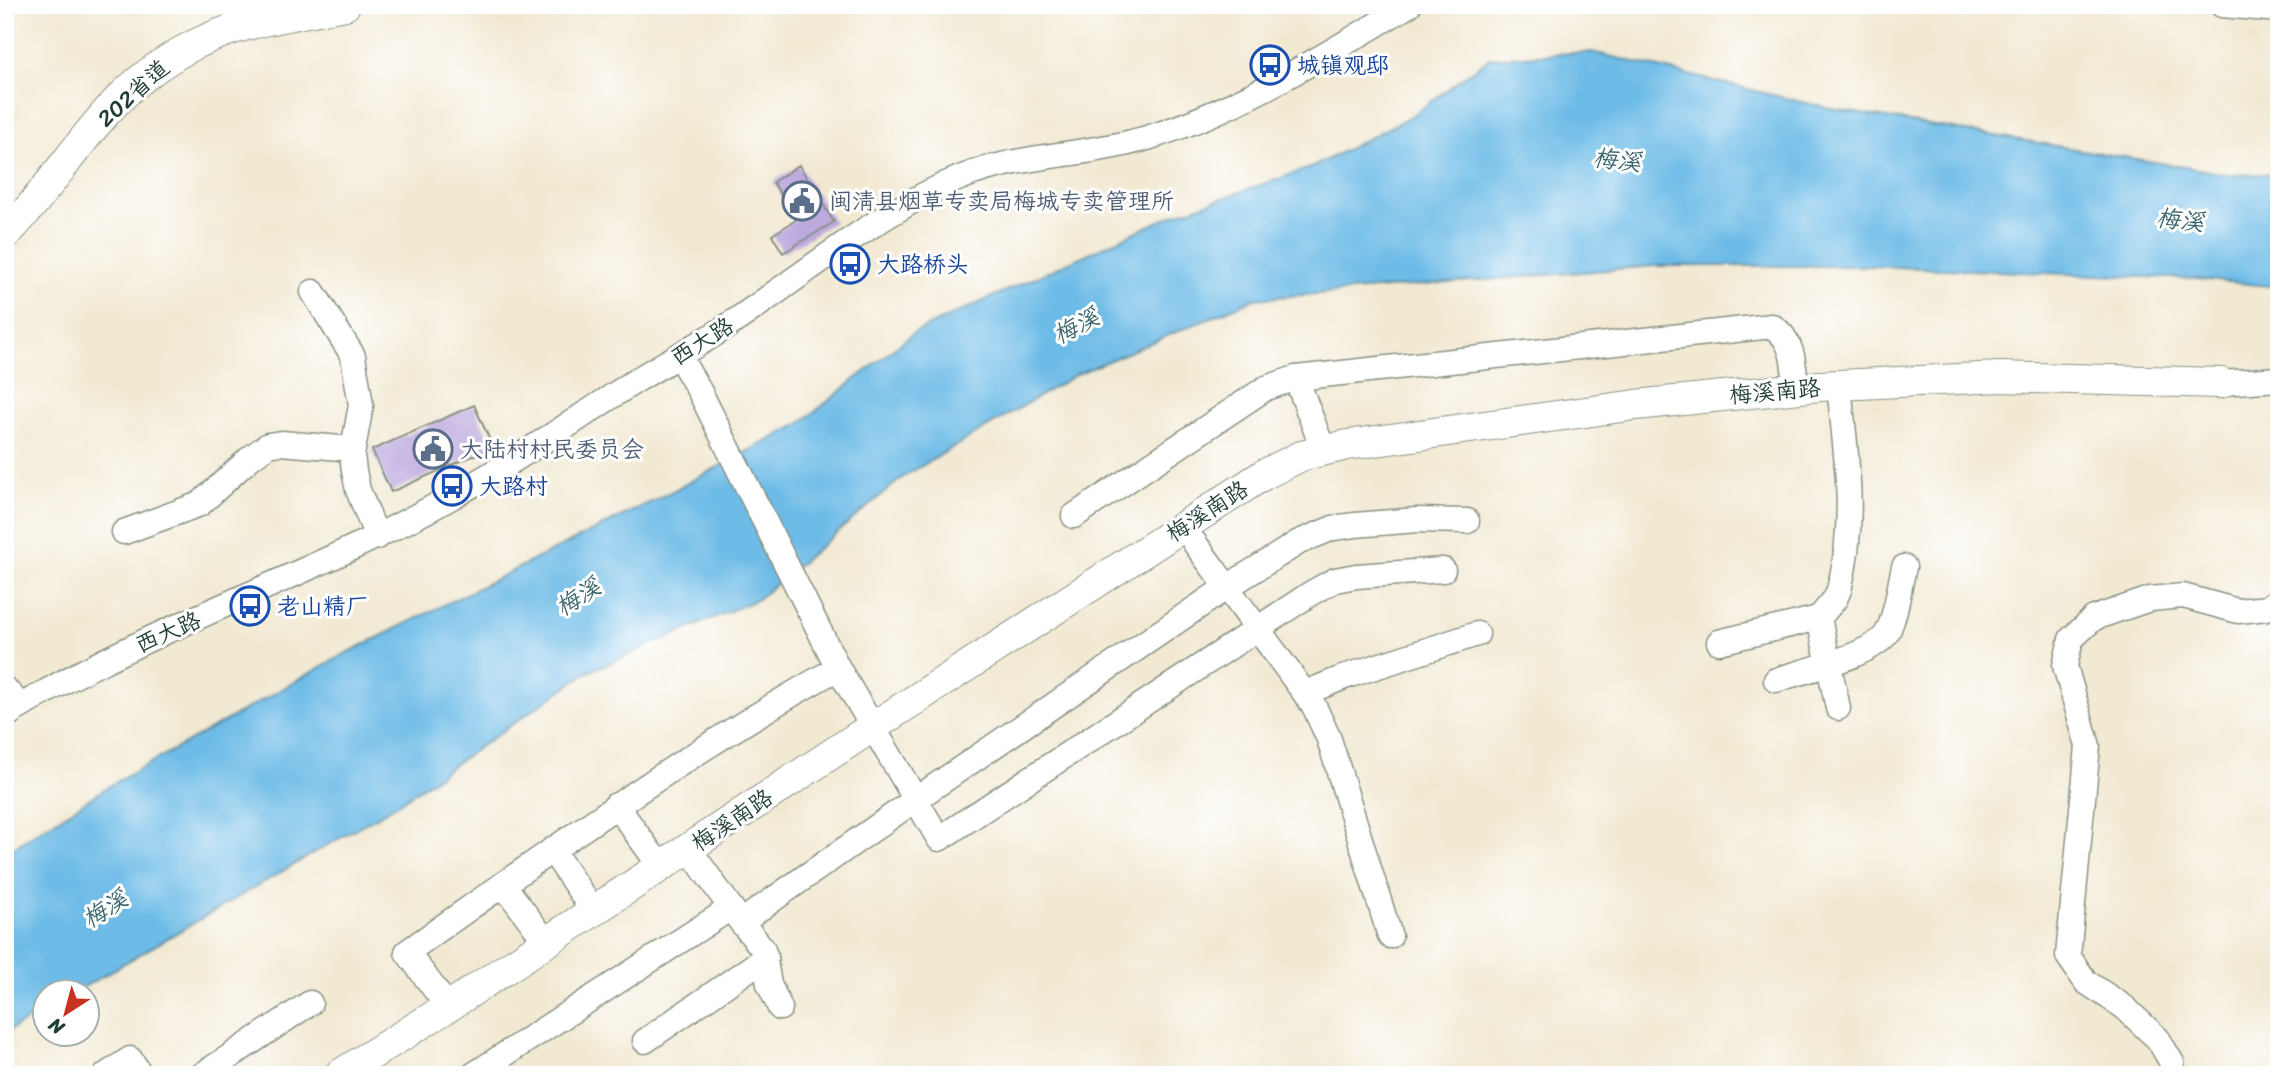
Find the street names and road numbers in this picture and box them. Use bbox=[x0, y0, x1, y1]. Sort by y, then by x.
street label: 202省道 bbox=[87, 49, 179, 138]
street label: 西大路 bbox=[662, 306, 742, 377]
street label: 梅溪南路 bbox=[1727, 367, 1823, 416]
street label: 梅溪南路 bbox=[1158, 469, 1257, 554]
street label: 西大路 bbox=[128, 600, 208, 665]
street label: 梅溪南路 bbox=[683, 778, 782, 863]

